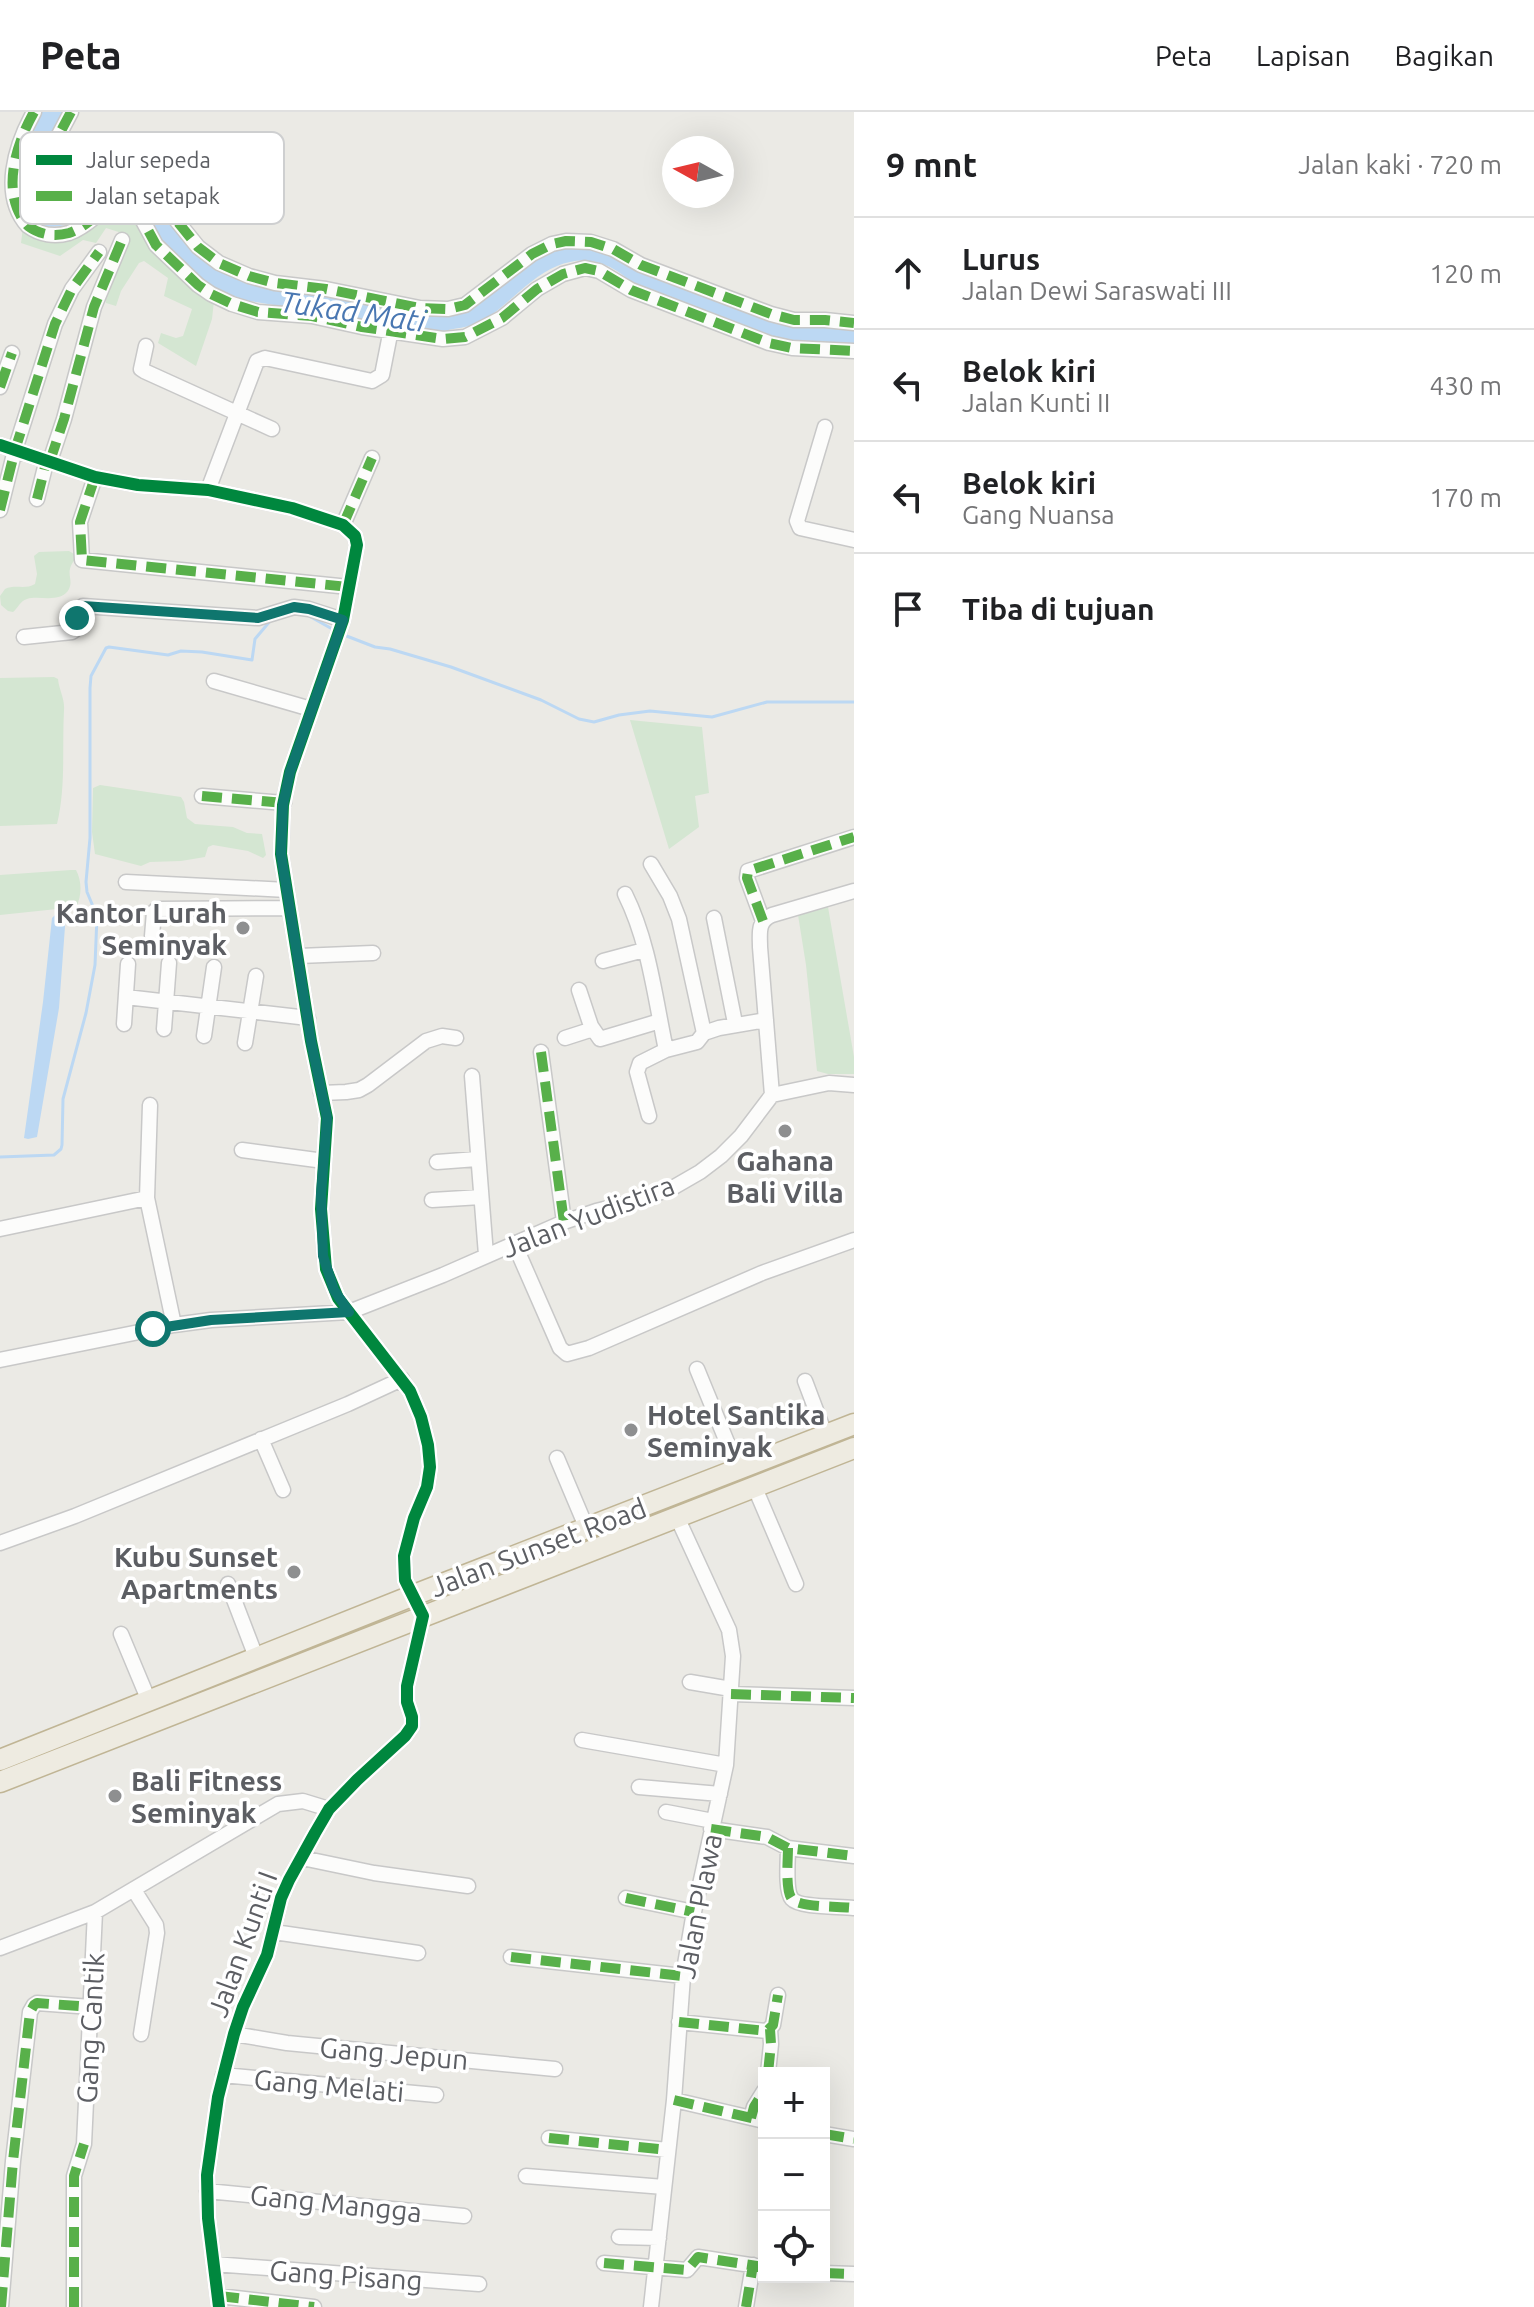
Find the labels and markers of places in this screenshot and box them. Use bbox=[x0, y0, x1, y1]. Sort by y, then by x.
place label: Kantor Lurah Seminyak bbox=[56, 897, 227, 960]
marker: Kantor Lurah Seminyak bbox=[234, 919, 252, 937]
marker: Gahana Bali Villa bbox=[776, 1122, 794, 1140]
place label: Gahana Bali Villa bbox=[726, 1145, 844, 1208]
place label: Hotel Santika Seminyak bbox=[647, 1399, 825, 1462]
marker: Hotel Santika Seminyak bbox=[622, 1421, 640, 1439]
place label: Kubu Sunset Apartments bbox=[114, 1541, 278, 1604]
marker: Kubu Sunset Apartments bbox=[285, 1563, 303, 1581]
place label: Bali Fitness Seminyak bbox=[131, 1765, 282, 1828]
marker: Bali Fitness Seminyak bbox=[106, 1787, 124, 1805]

